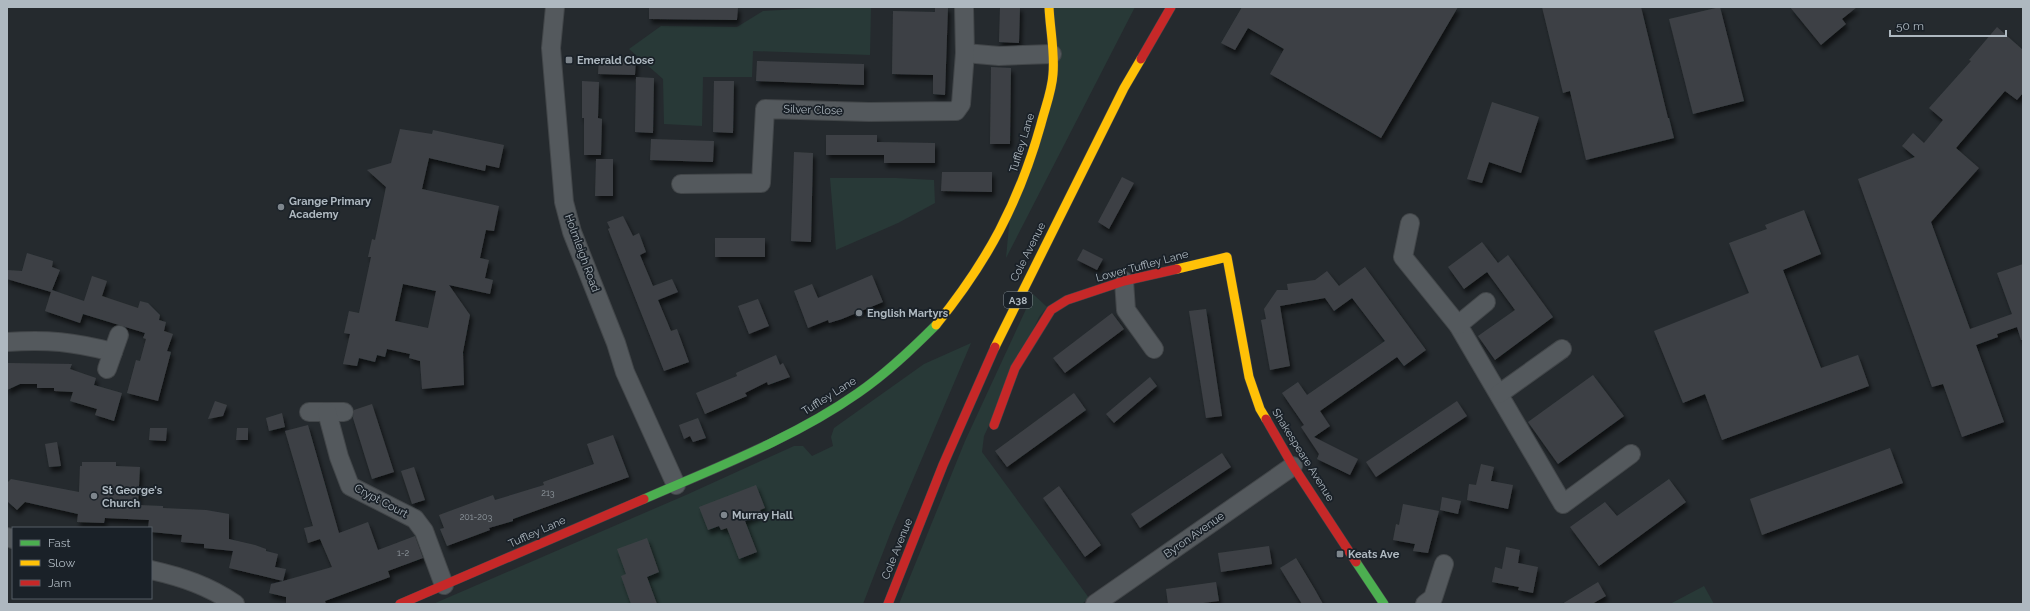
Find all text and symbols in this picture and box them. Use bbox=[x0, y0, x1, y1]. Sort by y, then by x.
scale bar bbox=[1890, 12, 2006, 38]
text: 50 m bbox=[1896, 19, 1924, 33]
place label: Emerald Close bbox=[577, 54, 654, 67]
marker: Emerald Close bbox=[564, 55, 574, 65]
street label: Silver Close bbox=[783, 102, 843, 118]
street label: Tuffley Lane bbox=[1007, 111, 1037, 174]
place label: Grange Primary Academy bbox=[289, 195, 371, 221]
marker: Grange Primary Academy bbox=[276, 202, 286, 212]
street label: Holmleigh Road bbox=[562, 212, 602, 294]
street label: Cole Avenue bbox=[1008, 220, 1049, 284]
street label: Lower Tuffley Lane bbox=[1094, 247, 1190, 285]
road number: A38 bbox=[1004, 292, 1032, 308]
place label: English Martyrs bbox=[867, 307, 949, 320]
marker: English Martyrs bbox=[854, 308, 864, 318]
street label: Tuffley Lane bbox=[800, 374, 859, 418]
street label: Shakespeare Avenue bbox=[1269, 406, 1337, 504]
street label: Crypt Court bbox=[352, 481, 410, 521]
place label: St George's Church bbox=[102, 484, 163, 510]
house number: 213 bbox=[541, 488, 555, 498]
marker: St George's Church bbox=[89, 491, 99, 501]
place label: Murray Hall bbox=[732, 509, 793, 522]
street label: Byron Avenue bbox=[1161, 509, 1227, 561]
marker: Murray Hall bbox=[719, 510, 729, 520]
house number: 201-203 bbox=[460, 512, 493, 522]
street label: Tuffley Lane bbox=[506, 513, 568, 550]
street label: Cole Avenue bbox=[879, 516, 915, 581]
legend bbox=[12, 527, 152, 599]
text: Fast bbox=[48, 536, 71, 550]
house number: 1-2 bbox=[397, 548, 409, 558]
place label: Keats Ave bbox=[1348, 548, 1400, 561]
marker: Keats Ave bbox=[1335, 549, 1345, 559]
text: Slow bbox=[48, 556, 75, 570]
text: Jam bbox=[48, 576, 71, 590]

